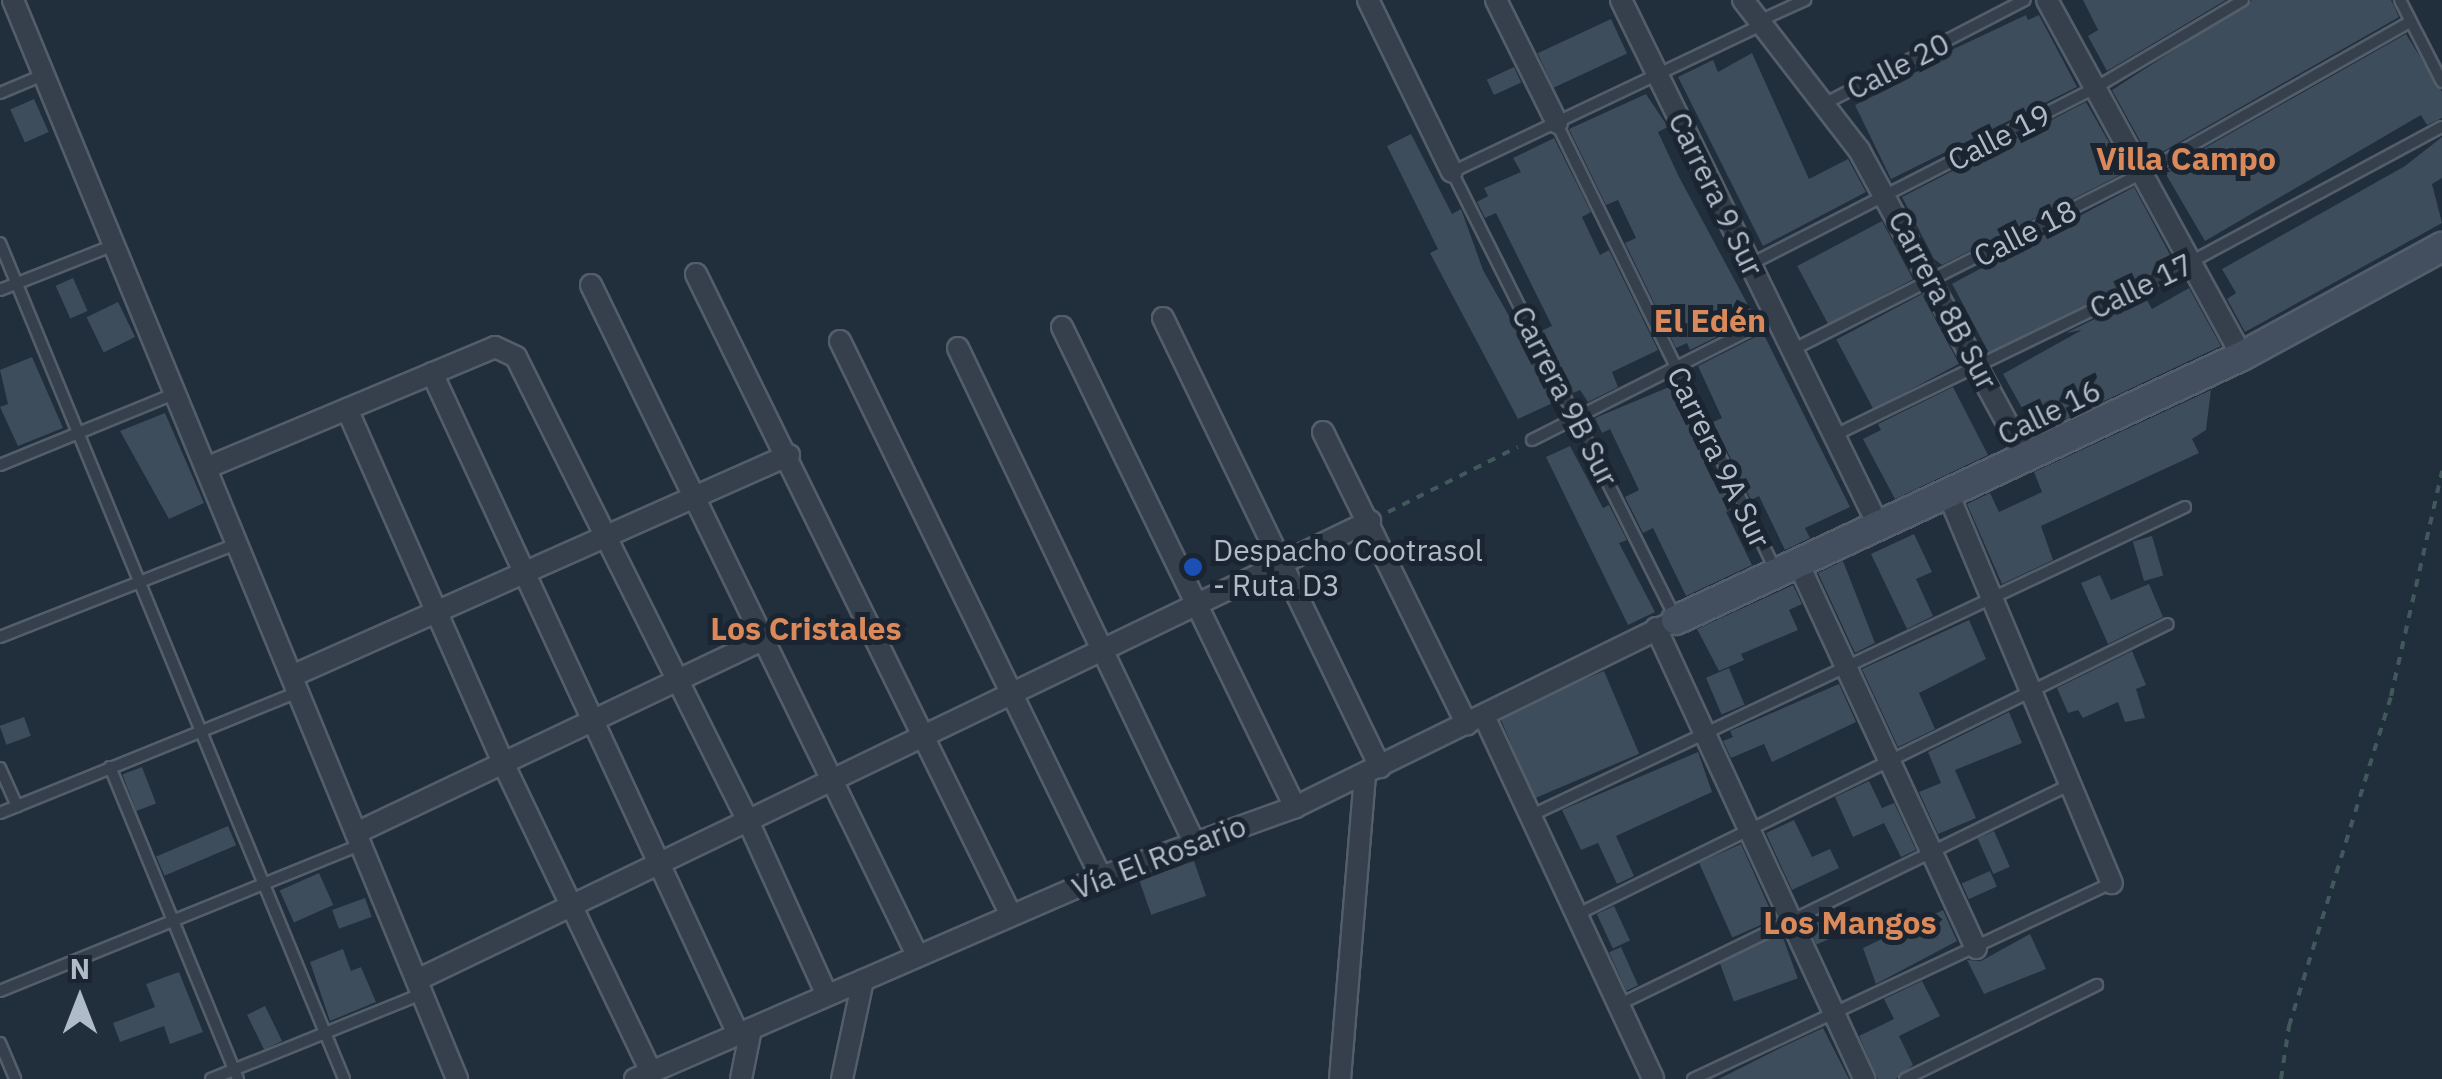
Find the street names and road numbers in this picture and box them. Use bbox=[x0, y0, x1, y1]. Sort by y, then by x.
street label: Calle 20 bbox=[1841, 25, 1955, 107]
street label: Calle 19 bbox=[1942, 96, 2056, 178]
street label: Carrera 9 Sur bbox=[1661, 106, 1771, 282]
street label: Calle 18 bbox=[1968, 192, 2082, 274]
street label: Carrera 8B Sur bbox=[1881, 205, 2005, 395]
street label: Calle 17 bbox=[2084, 246, 2198, 326]
street label: Carrera 9B Sur bbox=[1504, 300, 1626, 492]
street label: Carrera 9A Sur bbox=[1660, 361, 1778, 553]
street label: Calle 16 bbox=[1992, 372, 2106, 452]
street label: Vía El Rosario bbox=[1067, 807, 1251, 907]

